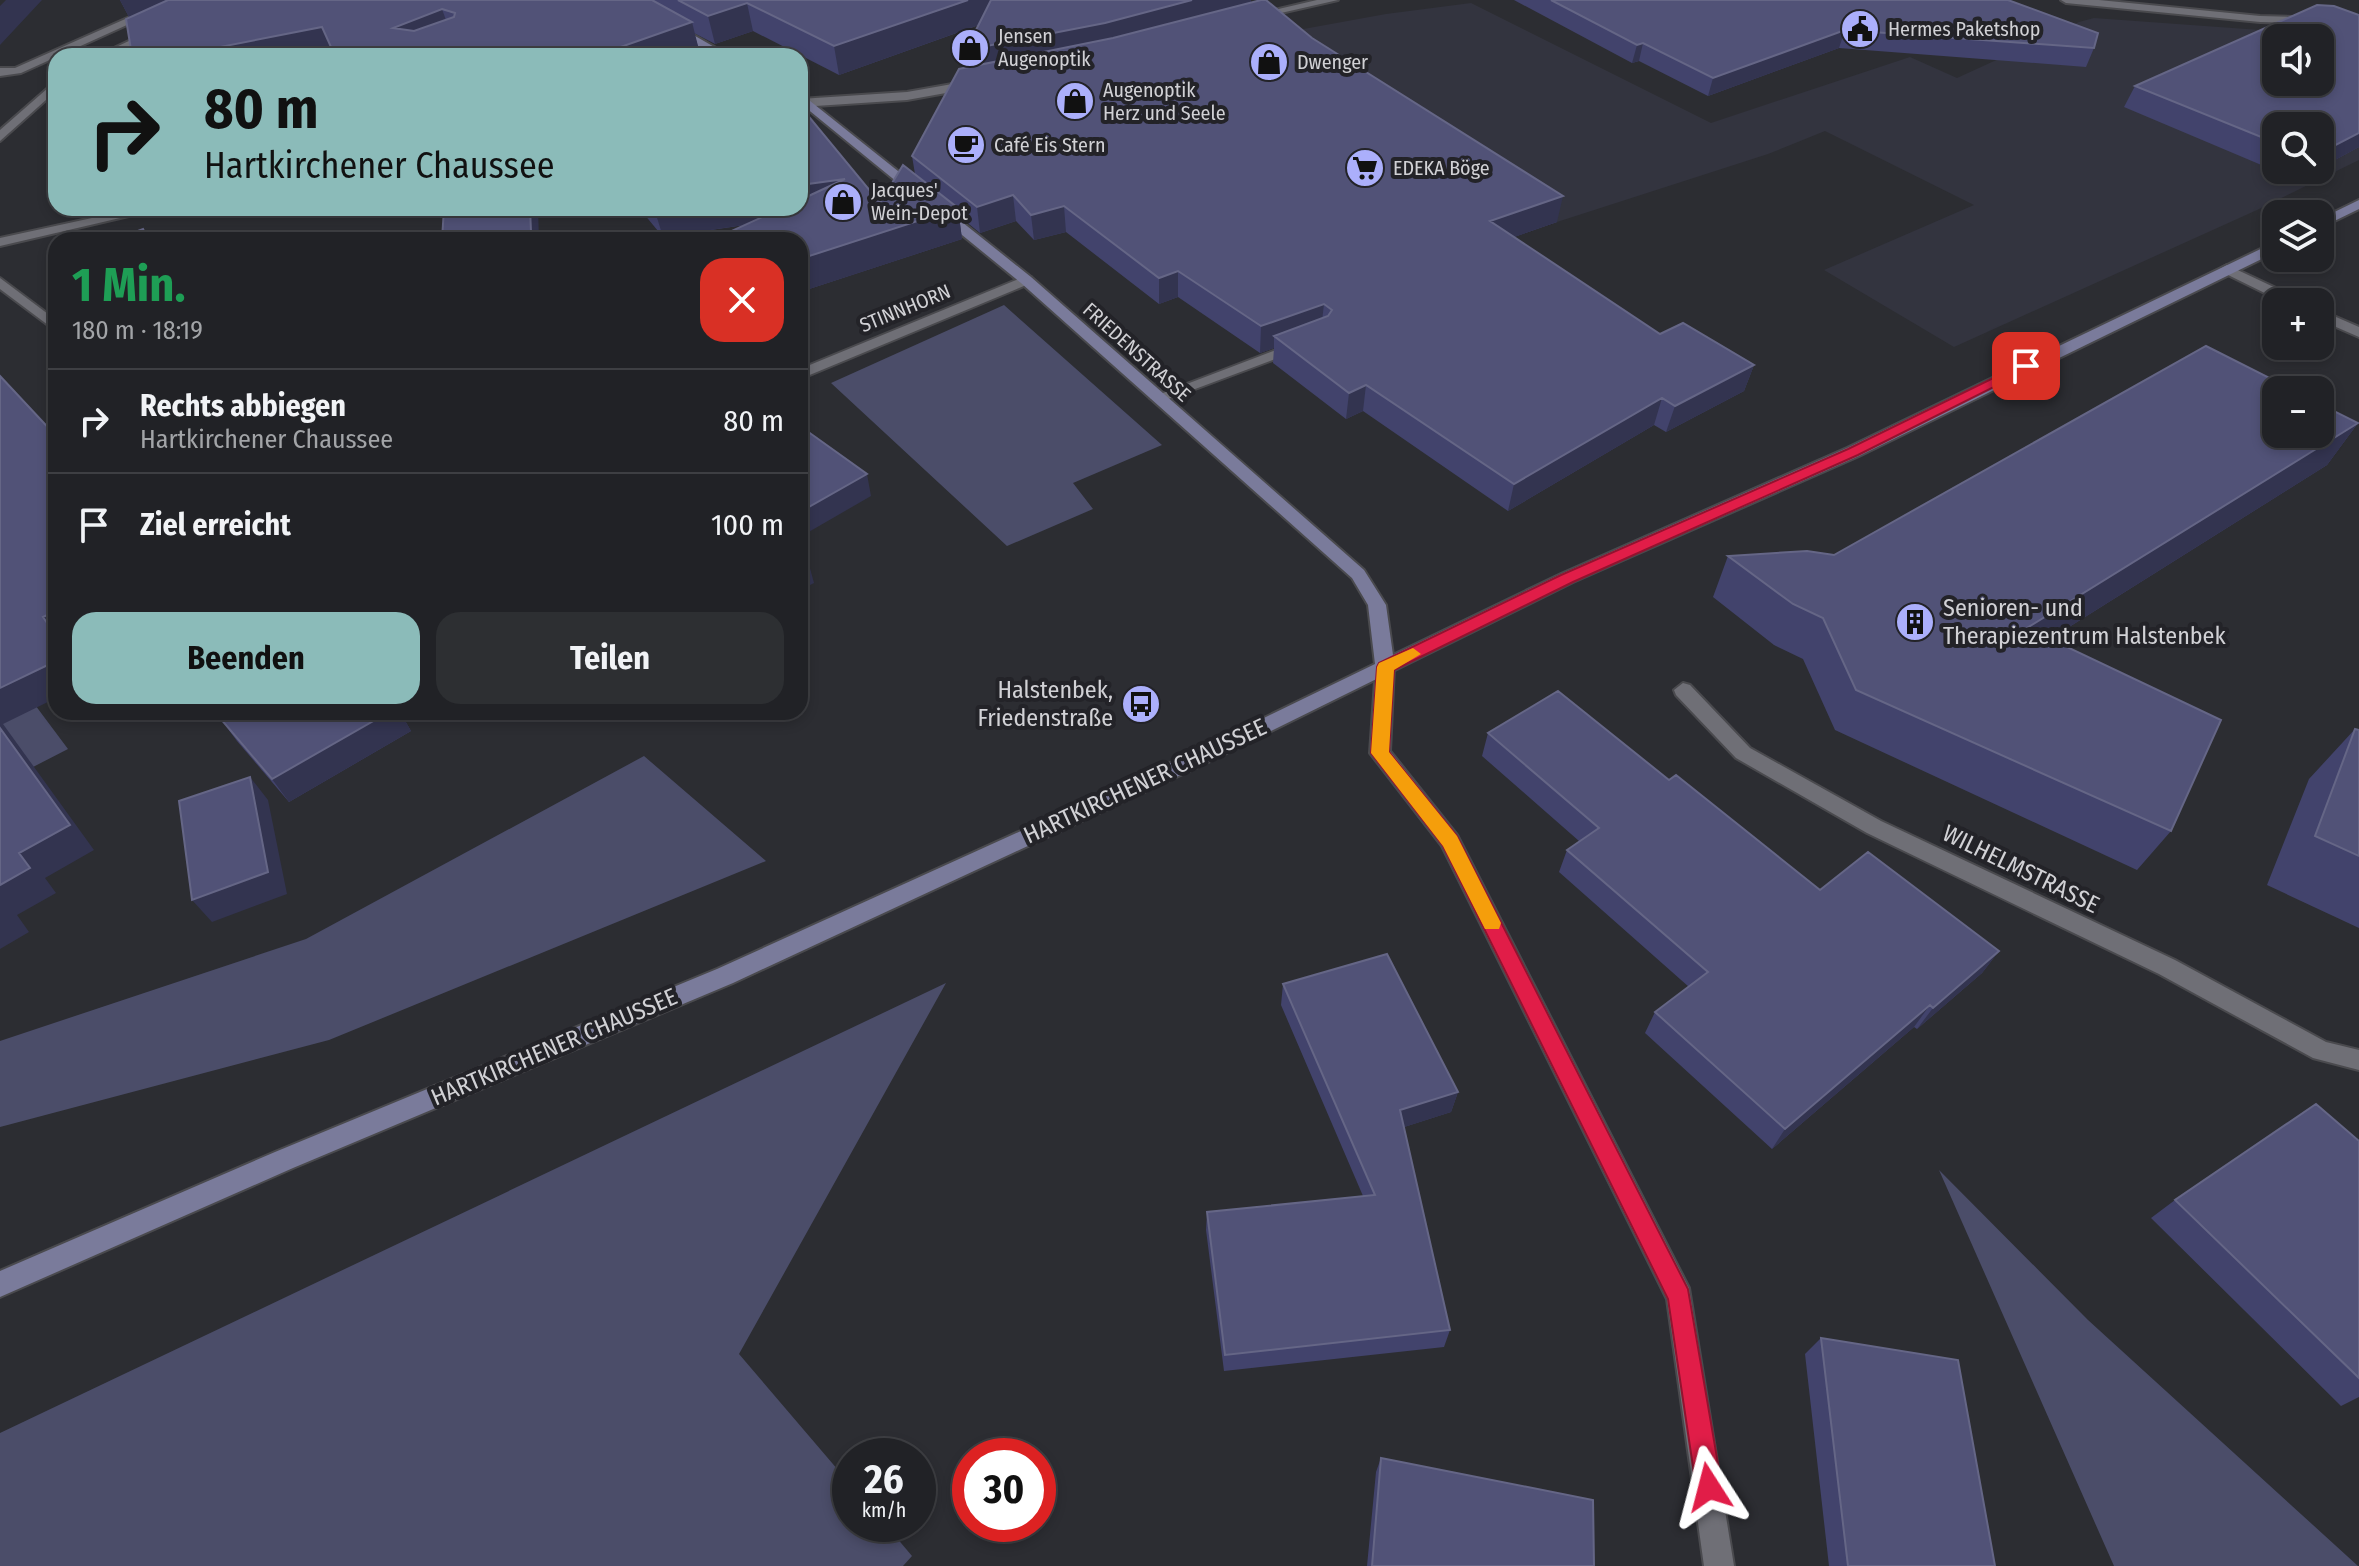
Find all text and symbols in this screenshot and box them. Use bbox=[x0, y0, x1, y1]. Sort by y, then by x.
public building icon: Hermes Paketshop bbox=[1839, 8, 1881, 50]
place label: Hermes Paketshop bbox=[1888, 17, 2041, 41]
place label: Jensen Augenoptik bbox=[998, 24, 1091, 71]
map controls bbox=[2262, 24, 2334, 448]
button: sound bbox=[2262, 24, 2334, 96]
shop icon: Jensen Augenoptik bbox=[949, 27, 991, 69]
shop icon: Dwenger bbox=[1248, 41, 1290, 83]
place label: Dwenger bbox=[1297, 50, 1368, 74]
text: 80 m bbox=[204, 76, 319, 143]
place label: Augenoptik Herz und Seele bbox=[1103, 78, 1226, 125]
icon: right bbox=[72, 80, 176, 184]
shop icon: Augenoptik Herz und Seele bbox=[1054, 80, 1096, 122]
button: search bbox=[2262, 112, 2334, 184]
cafe icon: Café Eis Stern bbox=[945, 124, 987, 166]
place label: Café Eis Stern bbox=[994, 133, 1105, 157]
text: Hartkirchener Chaussee bbox=[204, 144, 554, 188]
supermarket icon: EDEKA Böge bbox=[1344, 147, 1386, 189]
place label: EDEKA Böge bbox=[1393, 156, 1490, 180]
place label: Jacques' Wein-Depot bbox=[871, 178, 968, 225]
shop icon: Jacques' Wein-Depot bbox=[822, 181, 864, 223]
button: layers bbox=[2262, 200, 2334, 272]
text: 1 Min. bbox=[72, 256, 185, 314]
button: close bbox=[700, 258, 784, 342]
street label: STINNHORN bbox=[856, 279, 954, 337]
button: + bbox=[2262, 288, 2334, 360]
street label: FRIEDENSTRASSE bbox=[1078, 297, 1196, 407]
text: 180 m · 18:19 bbox=[72, 315, 203, 346]
pin bbox=[1992, 332, 2060, 400]
icon: arrive bbox=[2004, 344, 2048, 388]
button: − bbox=[2262, 376, 2334, 448]
text: Rechts abbiegen bbox=[140, 388, 346, 424]
icon: right bbox=[72, 399, 116, 443]
text: 80 m bbox=[723, 403, 784, 439]
text: Hartkirchener Chaussee bbox=[140, 424, 393, 455]
icon: arrive bbox=[72, 503, 116, 547]
text: Ziel erreicht bbox=[140, 507, 291, 543]
text: 100 m bbox=[711, 507, 784, 543]
place label: Senioren- und Therapiezentrum Halstenbek bbox=[1943, 594, 2226, 650]
building icon: Senioren- und Therapiezentrum Halstenbek bbox=[1894, 601, 1936, 643]
button: Beenden bbox=[72, 612, 420, 704]
button: Teilen bbox=[436, 612, 784, 704]
place label: Halstenbek, Friedenstraße bbox=[977, 676, 1113, 732]
bus stop icon: Halstenbek, Friedenstraße bbox=[1120, 683, 1162, 725]
street label: HARTKIRCHENER CHAUSSEE bbox=[1019, 712, 1271, 850]
street label: WILHELMSTRASSE bbox=[1938, 819, 2104, 919]
street label: HARTKIRCHENER CHAUSSEE bbox=[427, 982, 681, 1112]
speed limit sign: 30 bbox=[952, 1438, 1056, 1542]
position arrow bbox=[1667, 1445, 1751, 1529]
text: 26 bbox=[864, 1456, 904, 1504]
text: km/h bbox=[862, 1498, 906, 1522]

